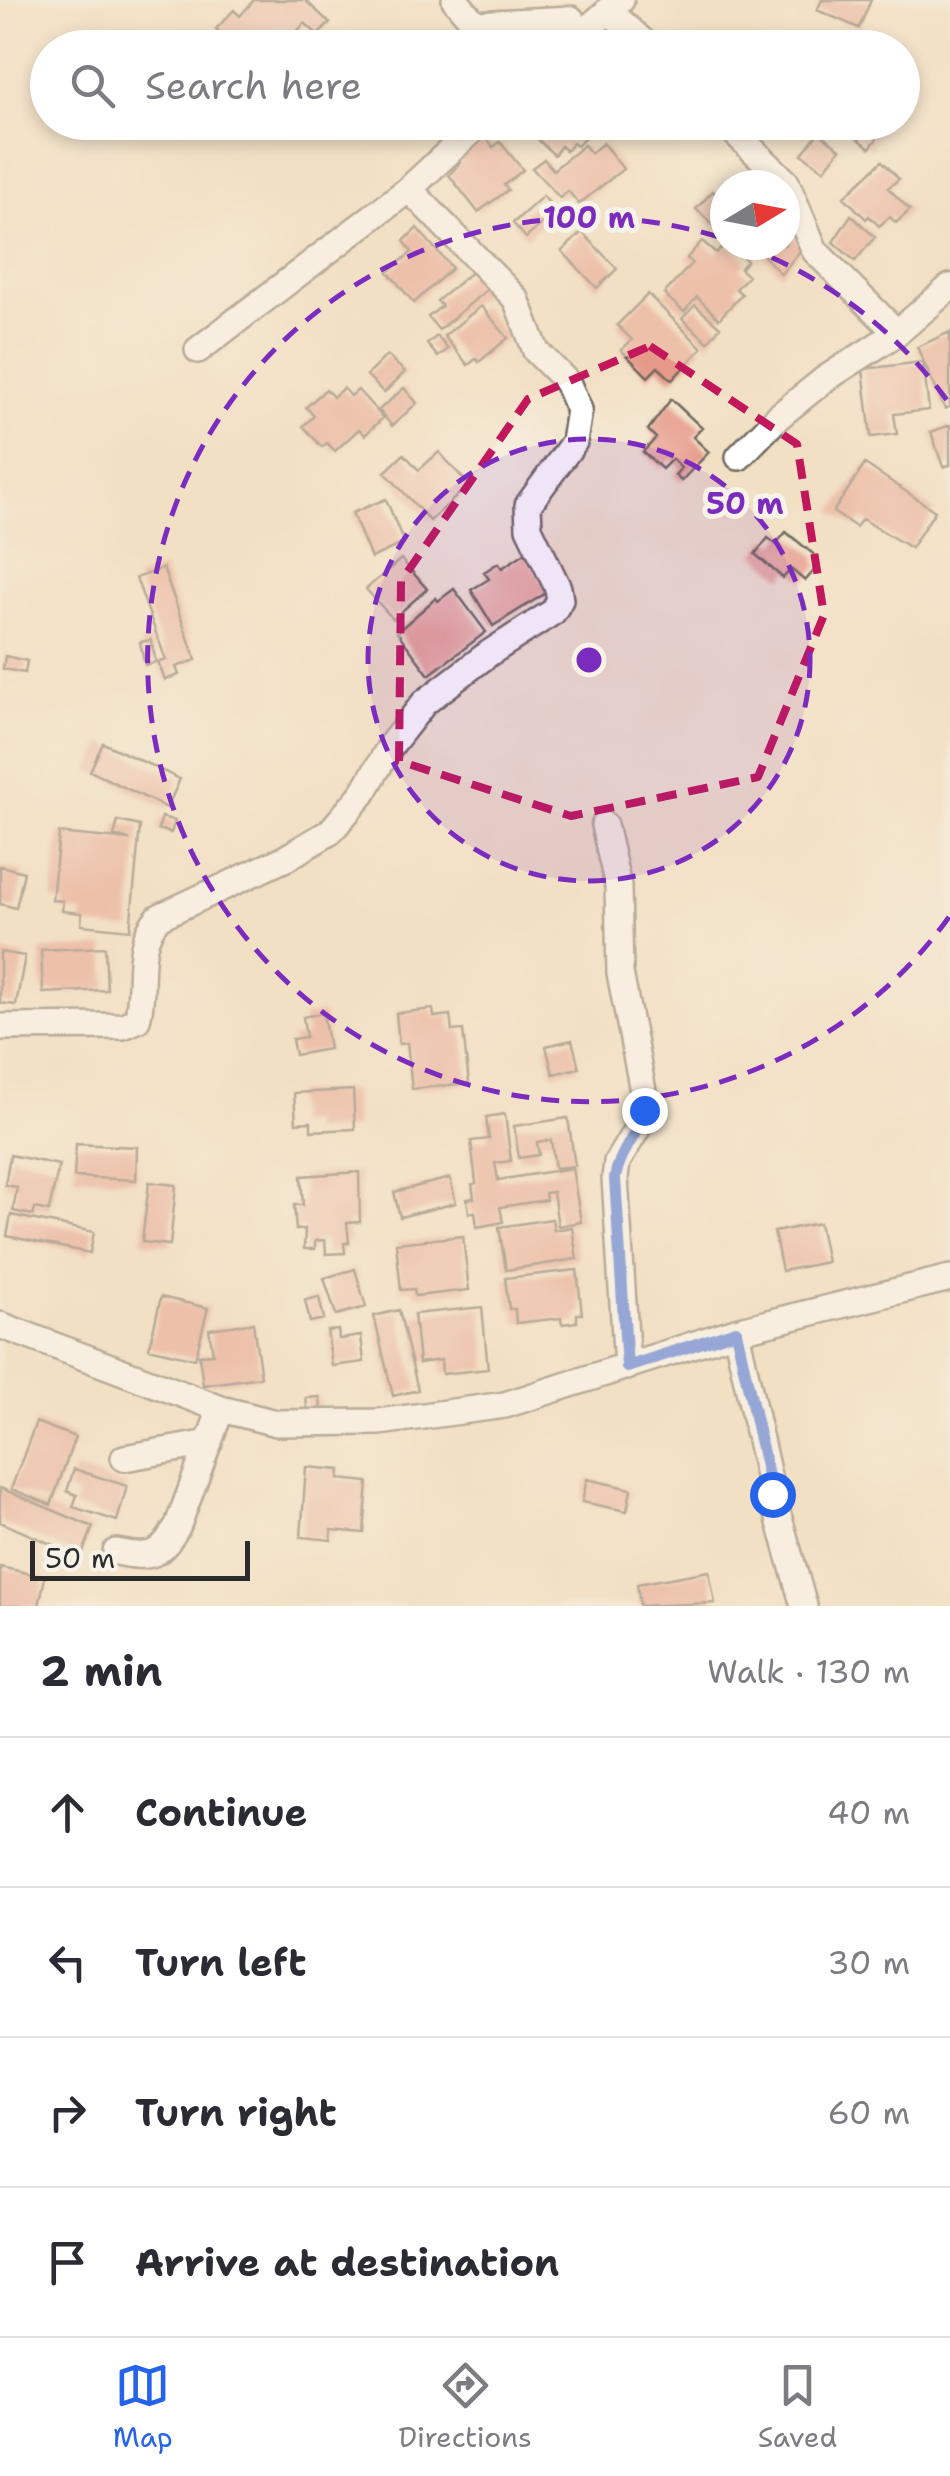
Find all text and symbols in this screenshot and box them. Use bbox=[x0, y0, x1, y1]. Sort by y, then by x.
search box bbox=[30, 30, 920, 140]
icon: search bbox=[65, 58, 120, 113]
text: Search here bbox=[145, 60, 362, 111]
north arrow bbox=[710, 170, 800, 260]
text: 100 m bbox=[543, 197, 635, 238]
text: 50 m bbox=[706, 483, 784, 524]
centre of rings bbox=[571, 642, 607, 678]
route end bbox=[622, 1088, 668, 1134]
route start bbox=[750, 1472, 796, 1518]
scale bar bbox=[30, 1536, 250, 1580]
text: 50 m bbox=[45, 1539, 115, 1577]
text: 2 min bbox=[40, 1643, 162, 1699]
text: Walk · 130 m bbox=[707, 1650, 910, 1693]
icon: ahead bbox=[40, 1785, 95, 1840]
text: Continue bbox=[135, 1787, 307, 1838]
text: 40 m bbox=[827, 1791, 910, 1834]
icon: left bbox=[40, 1935, 95, 1990]
text: Turn left bbox=[135, 1937, 307, 1988]
text: 30 m bbox=[827, 1941, 910, 1984]
icon: right bbox=[40, 2085, 95, 2140]
text: Turn right bbox=[135, 2087, 337, 2138]
text: 60 m bbox=[828, 2091, 910, 2134]
icon: arrive bbox=[40, 2235, 95, 2290]
text: Arrive at destination bbox=[135, 2237, 559, 2288]
tab: Map bbox=[113, 2358, 173, 2456]
tab: Directions bbox=[398, 2358, 532, 2456]
tab: Saved bbox=[758, 2358, 837, 2456]

